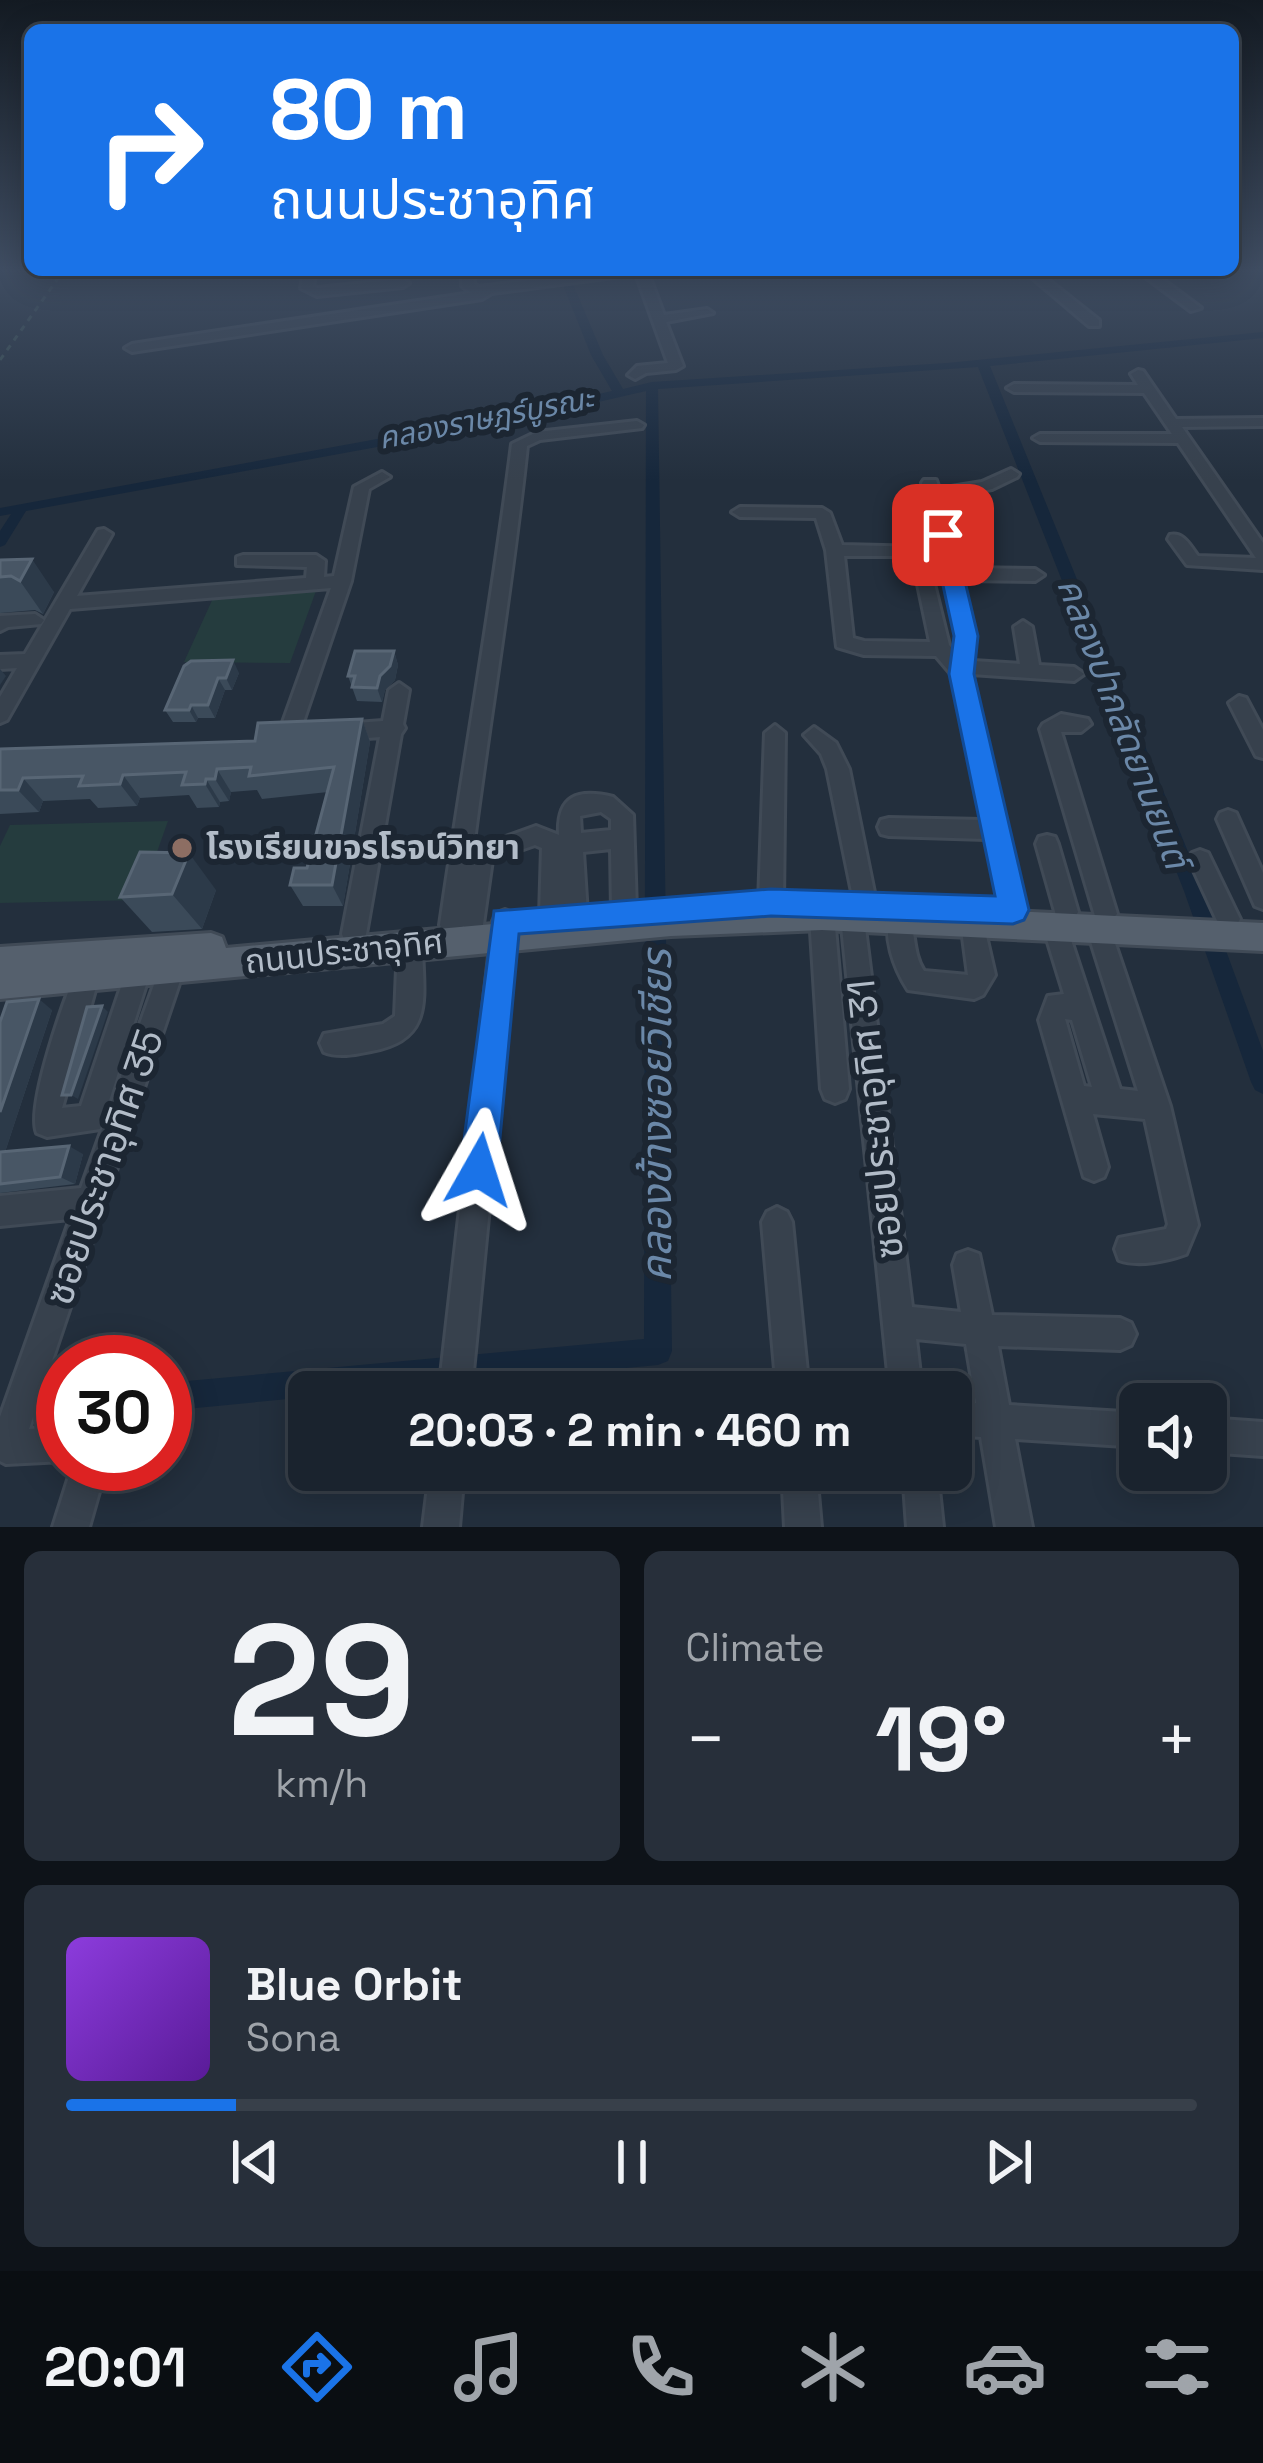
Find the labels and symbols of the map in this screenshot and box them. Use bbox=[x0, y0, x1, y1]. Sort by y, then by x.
water label: คลองราษฎร์บูรณะ bbox=[375, 378, 599, 458]
pin bbox=[892, 484, 994, 586]
water label: คลองปากลัดยานยนต์ bbox=[1046, 571, 1202, 880]
place label: โรงเรียนขจรโรจน์วิทยา bbox=[206, 827, 520, 869]
marker: โรงเรียนขจรโรจน์วิทยา bbox=[169, 835, 195, 861]
street label: ถนนประชาอุทิศ bbox=[243, 921, 445, 983]
water label: คลองข้างซอยวิเชียร bbox=[630, 946, 683, 1282]
street label: ซอยประชาอุทิศ 31 bbox=[836, 977, 914, 1261]
street label: ซอยประชาอุทิศ 35 bbox=[34, 1023, 174, 1311]
position arrow bbox=[416, 1107, 542, 1233]
speed limit sign: 30 bbox=[36, 1335, 192, 1491]

